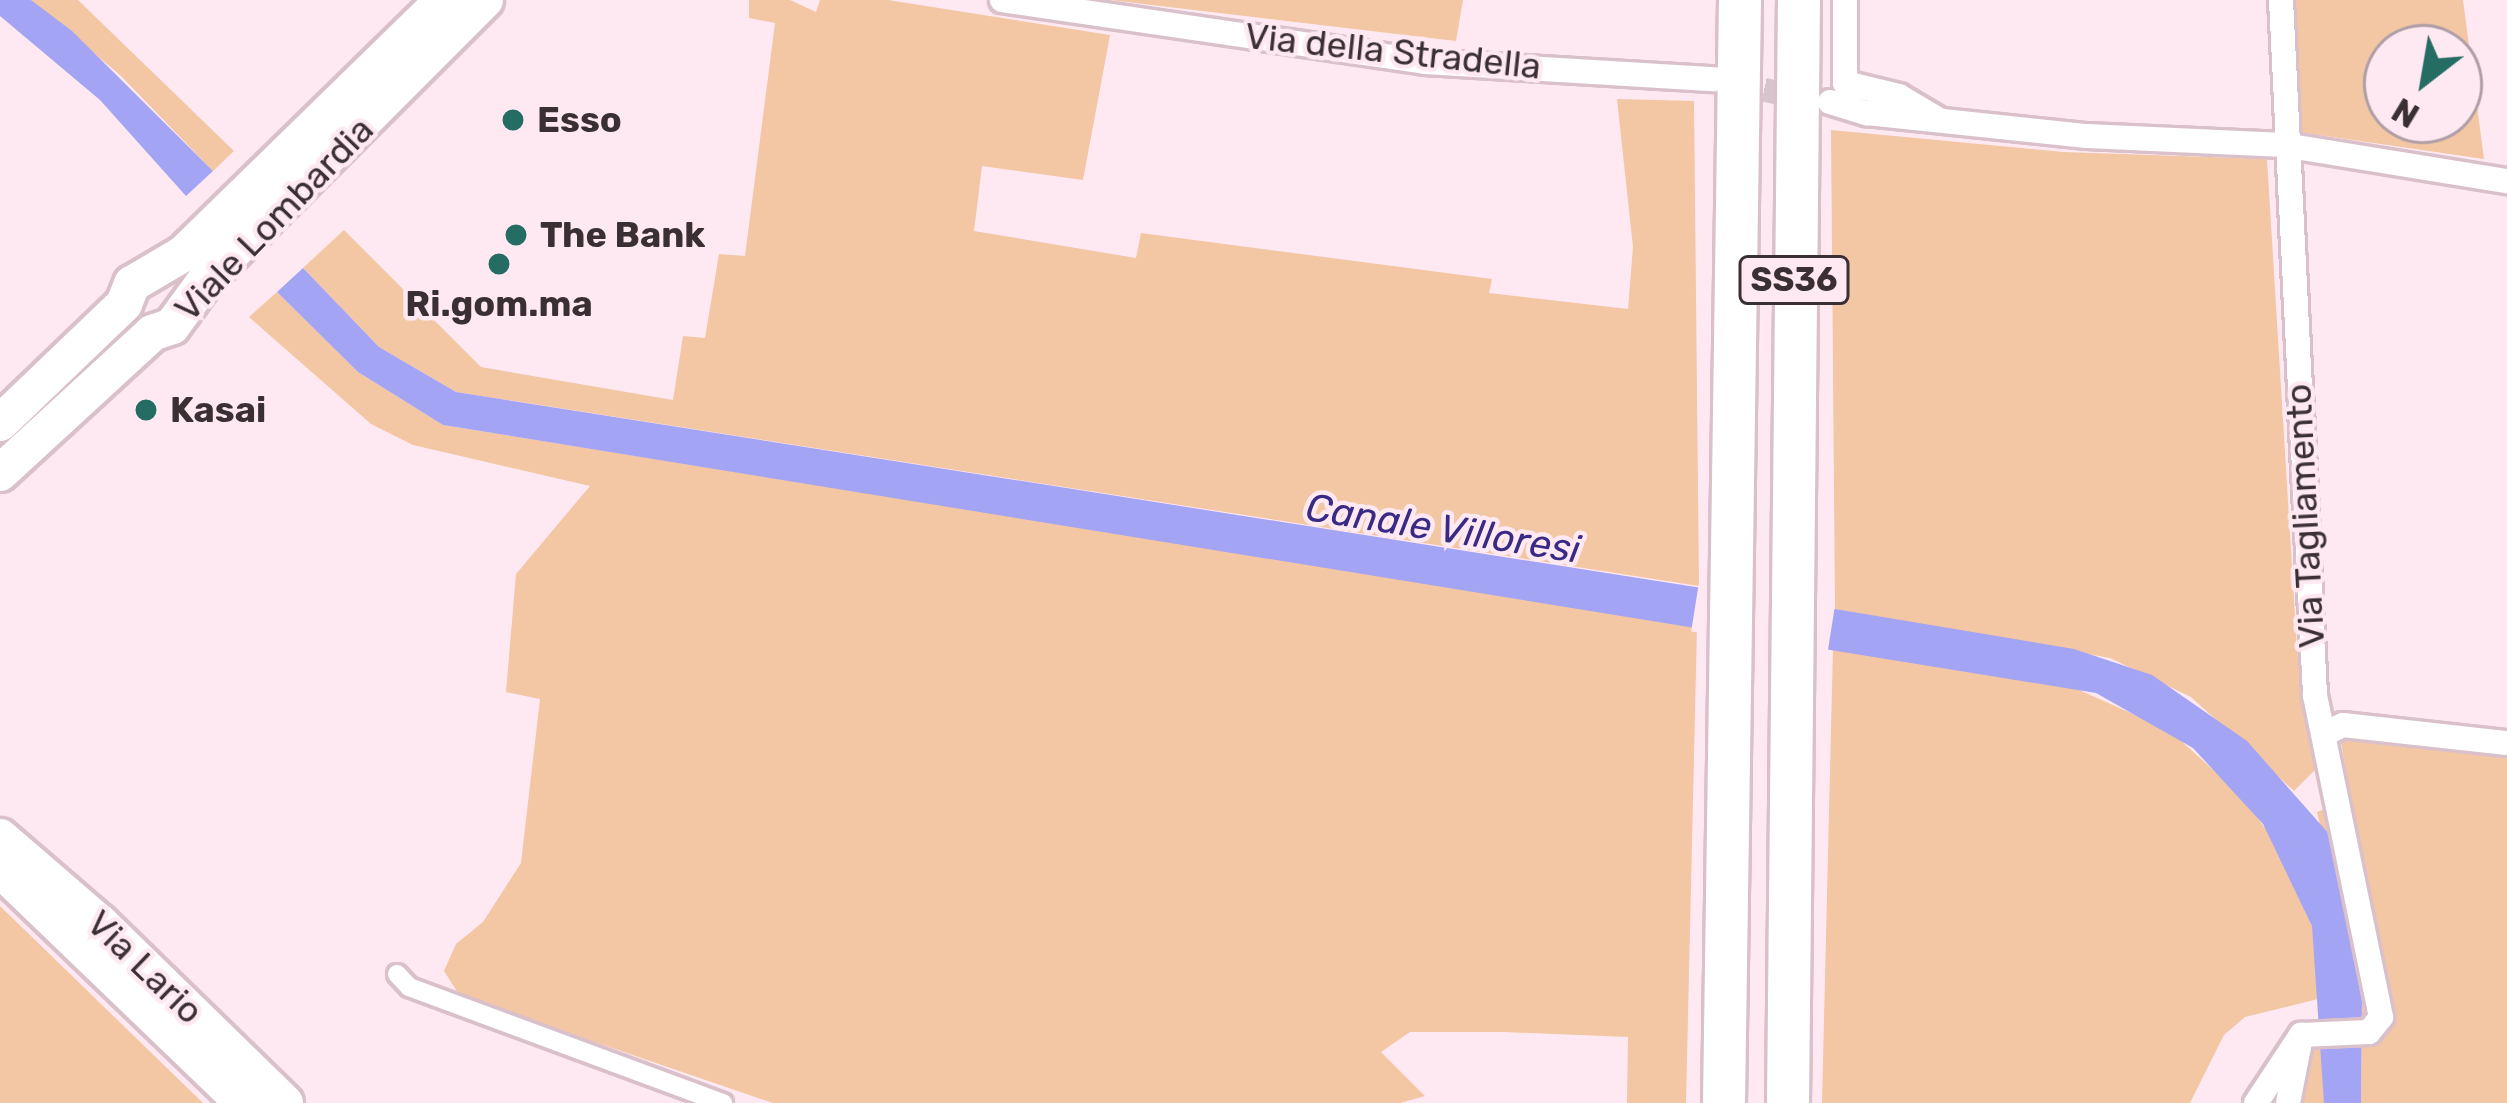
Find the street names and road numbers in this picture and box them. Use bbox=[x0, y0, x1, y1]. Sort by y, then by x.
street label: Via della Stradella bbox=[1243, 14, 1543, 88]
street label: Viale Lombardia bbox=[166, 108, 382, 330]
road number: SS36 bbox=[1737, 253, 1851, 307]
street label: Via Tagliamento bbox=[2276, 382, 2334, 650]
street label: Via Lario bbox=[78, 901, 212, 1033]

